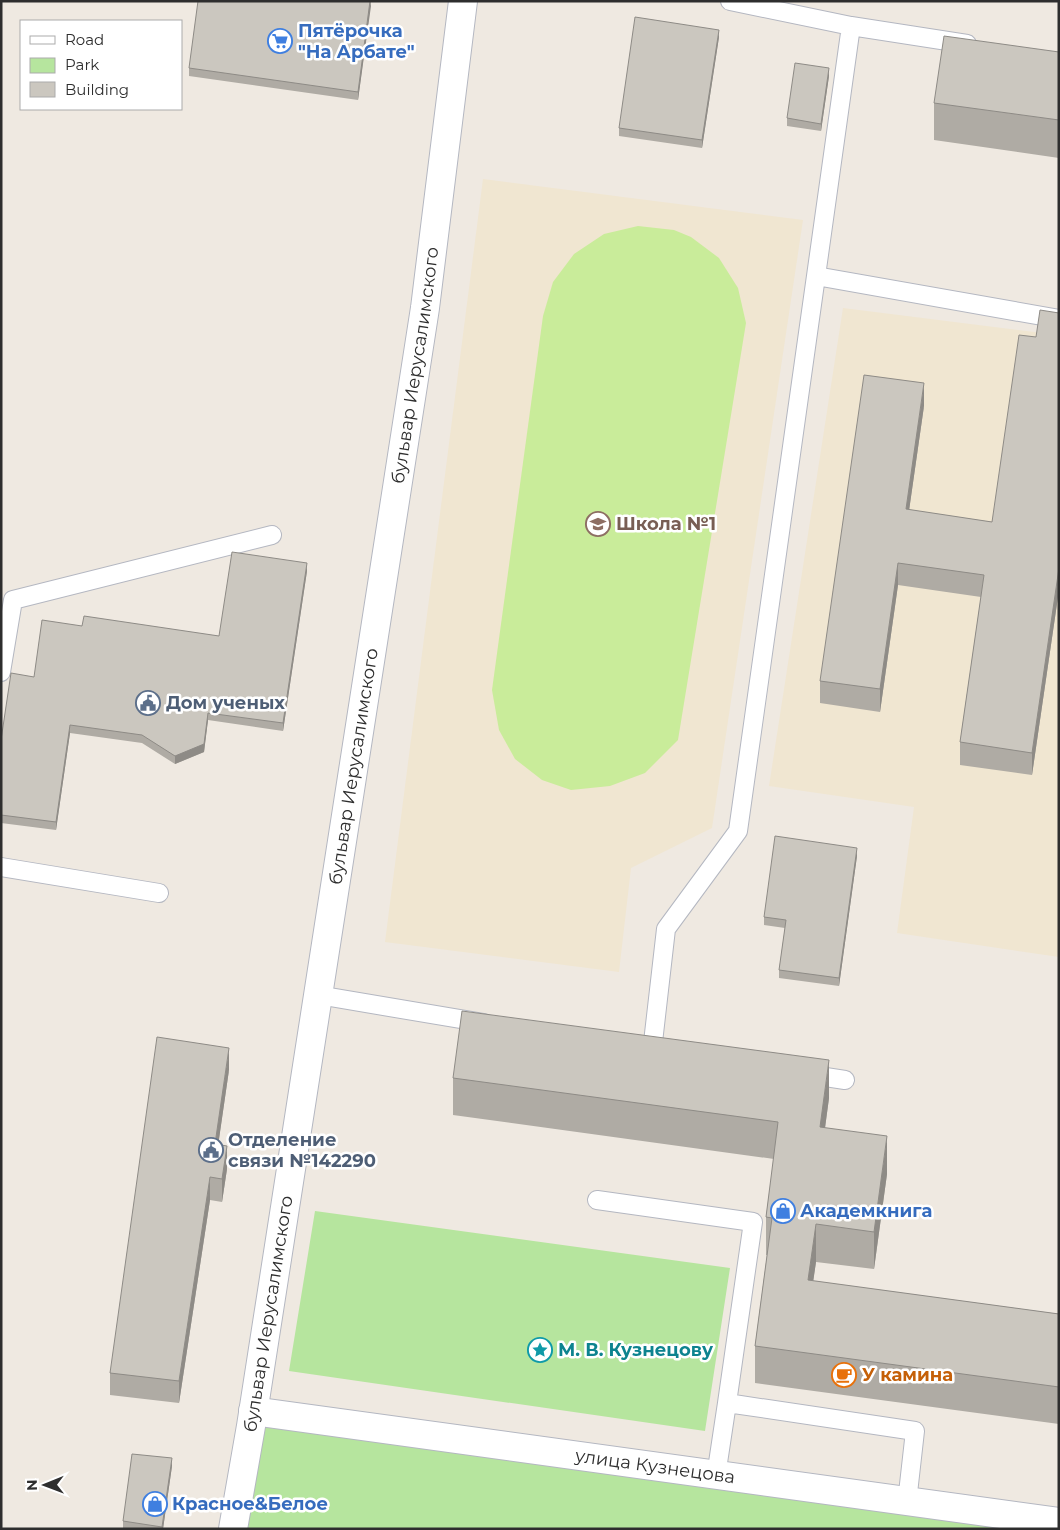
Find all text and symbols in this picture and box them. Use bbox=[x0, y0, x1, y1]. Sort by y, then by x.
legend bbox=[20, 20, 182, 110]
place label: Пятёрочка "На Арбате" bbox=[298, 20, 415, 63]
supermarket icon: Пятёрочка "На Арбате" bbox=[267, 28, 293, 54]
text: Road bbox=[65, 30, 104, 49]
text: Park bbox=[65, 55, 99, 74]
text: Building bbox=[65, 80, 129, 99]
street label: бульвар Иерусалимского bbox=[387, 246, 443, 485]
school or university icon: Школа №1 bbox=[585, 511, 611, 537]
place label: Школа №1 bbox=[616, 513, 716, 535]
street label: бульвар Иерусалимского bbox=[324, 647, 383, 886]
public building icon: Дом ученых bbox=[135, 690, 161, 716]
place label: Дом ученых bbox=[166, 692, 285, 714]
place label: Отделение связи №142290 bbox=[228, 1129, 376, 1172]
public building icon: Отделение связи №142290 bbox=[198, 1137, 224, 1163]
street label: бульвар Иерусалимского bbox=[239, 1194, 298, 1434]
shop icon: Академкнига bbox=[770, 1198, 796, 1224]
place label: Академкнига bbox=[800, 1200, 932, 1222]
place icon: М. В. Кузнецову bbox=[527, 1337, 553, 1363]
place label: М. В. Кузнецову bbox=[558, 1339, 714, 1361]
cafe icon: У камина bbox=[831, 1362, 857, 1388]
place label: У камина bbox=[862, 1364, 953, 1386]
street label: улица Кузнецова bbox=[573, 1444, 737, 1488]
north arrow bbox=[20, 1460, 70, 1510]
text: N bbox=[23, 1479, 41, 1491]
shop icon: Красное&Белое bbox=[142, 1491, 168, 1517]
place label: Красное&Белое bbox=[172, 1493, 328, 1515]

